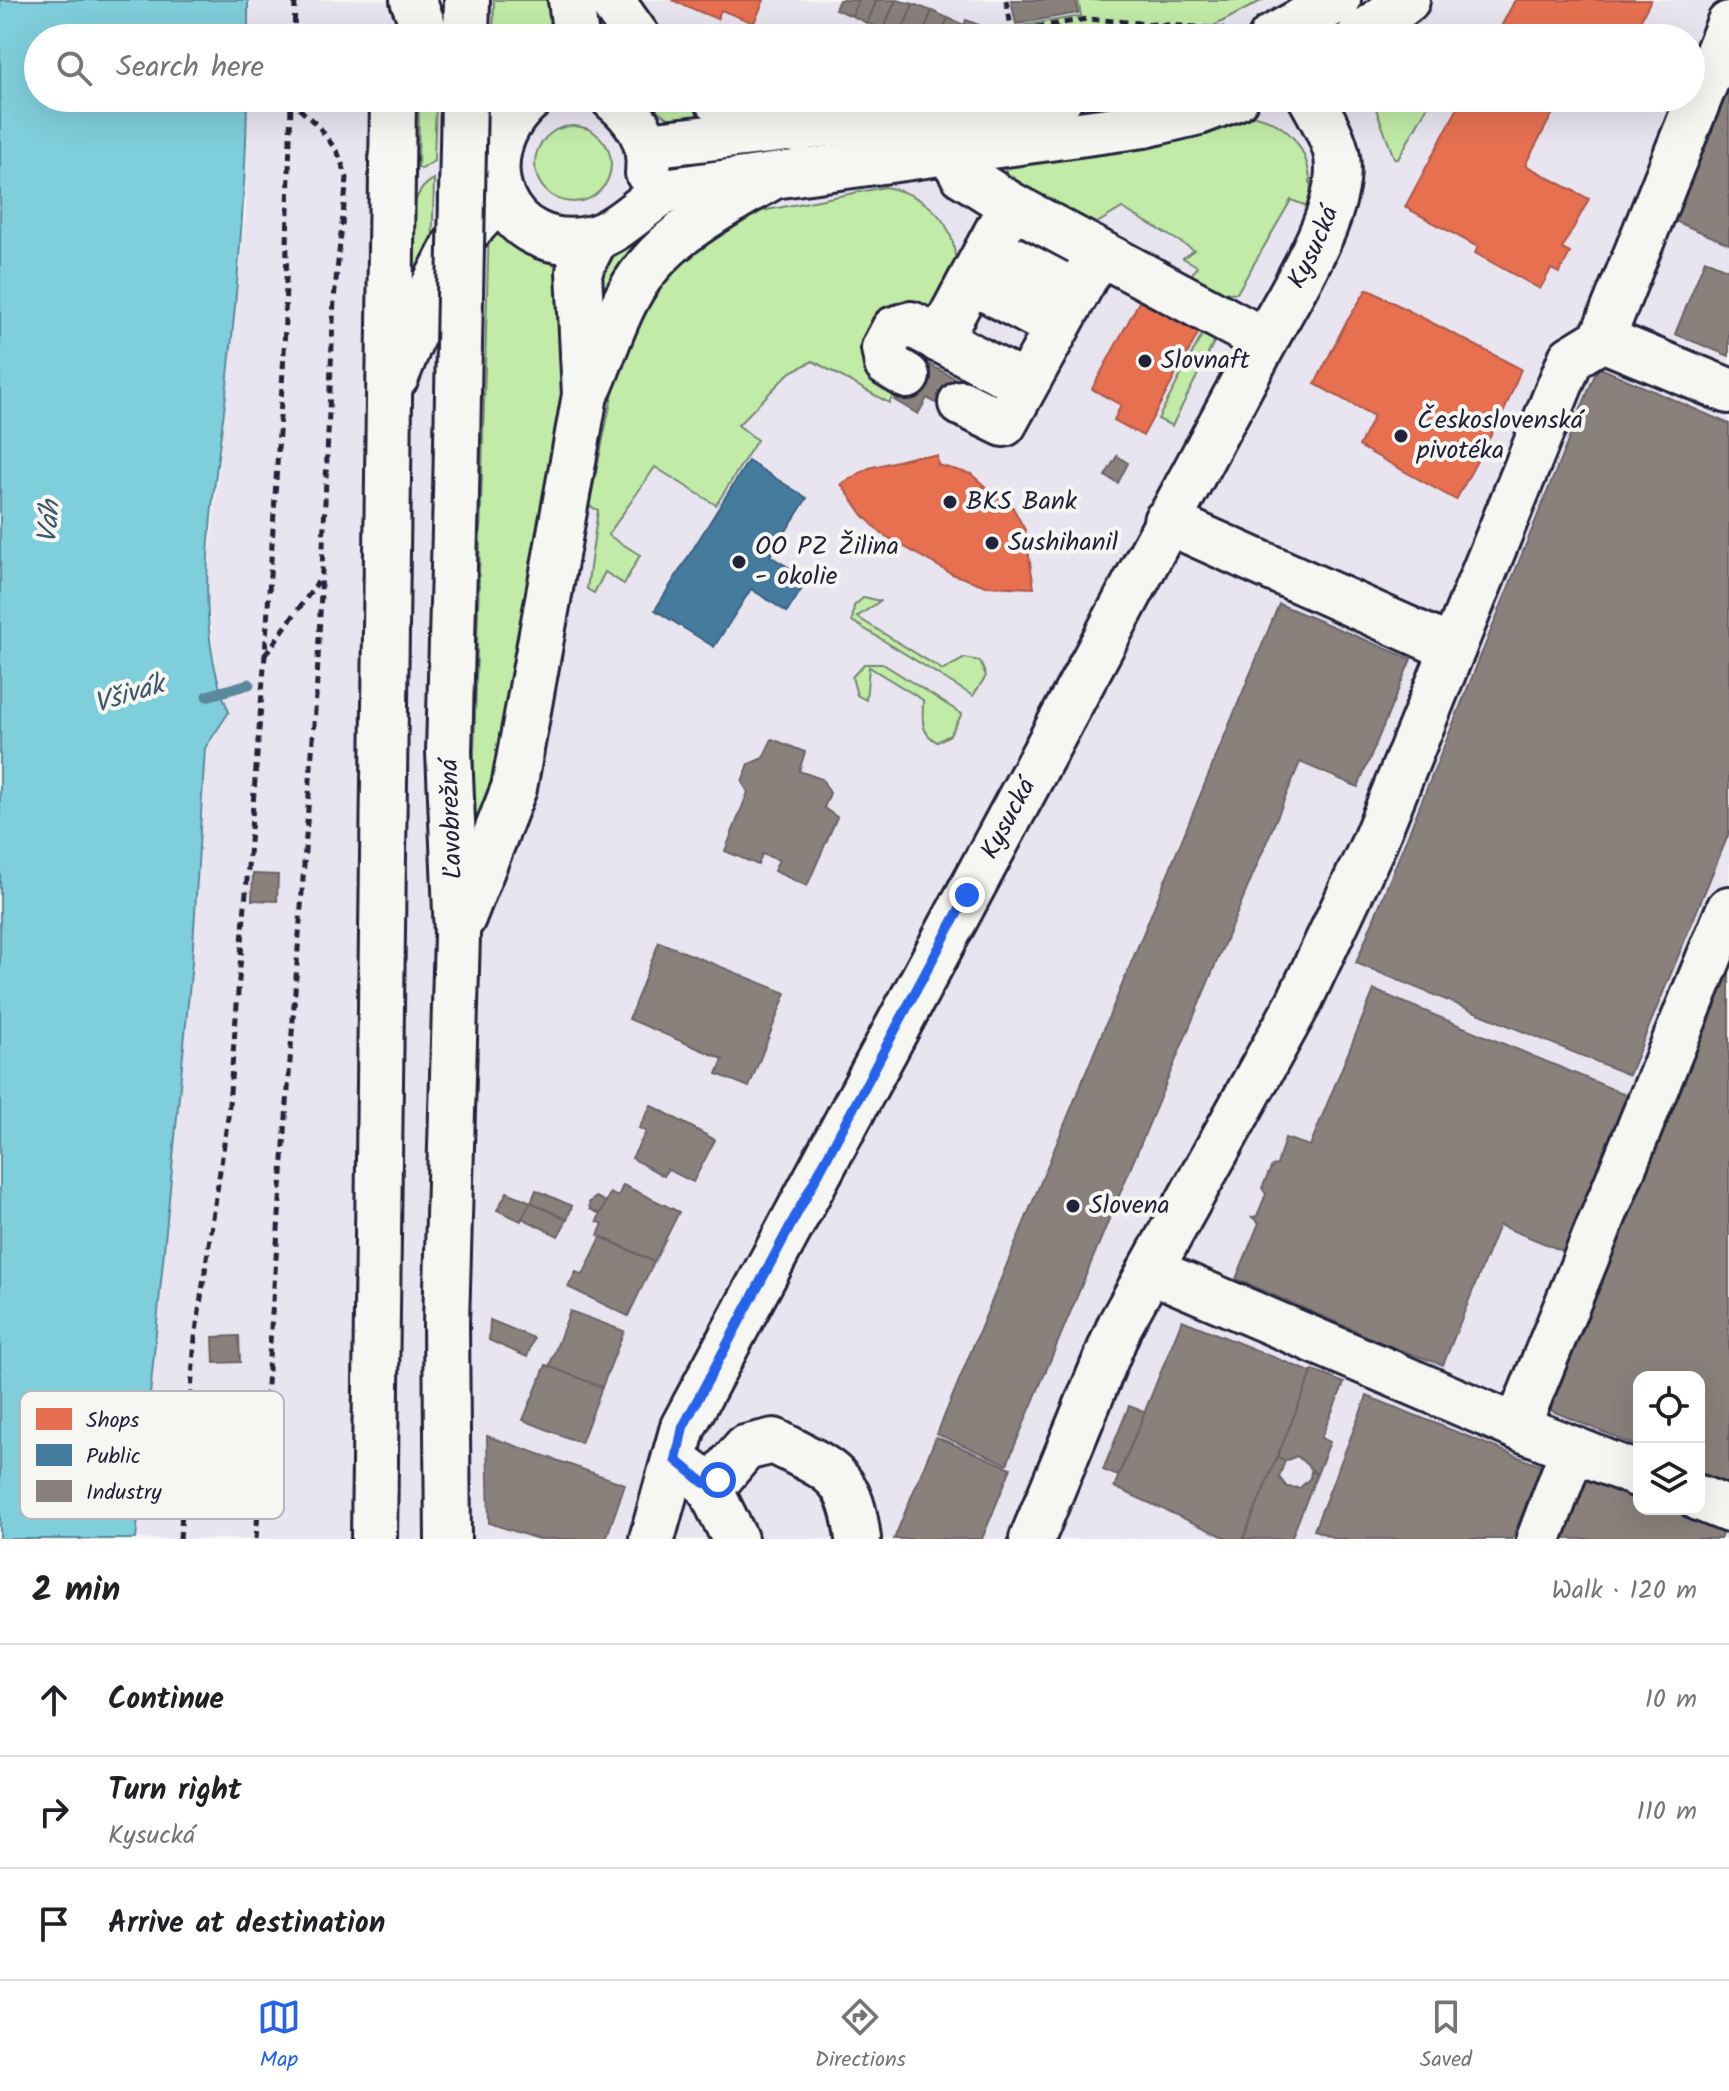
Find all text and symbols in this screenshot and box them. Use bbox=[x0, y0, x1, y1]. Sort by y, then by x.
search box bbox=[24, 24, 1705, 112]
text: Search here bbox=[116, 44, 264, 92]
icon: search bbox=[52, 46, 96, 90]
street label: Kysucká bbox=[1277, 198, 1352, 297]
place label: Slovnaft bbox=[1161, 340, 1251, 382]
marker: Slovnaft bbox=[1136, 352, 1154, 370]
place label: Československá pivotéka bbox=[1416, 400, 1586, 472]
marker: Československá pivotéka bbox=[1392, 427, 1410, 445]
place label: BKS Bank bbox=[966, 481, 1078, 523]
marker: BKS Bank bbox=[941, 493, 959, 511]
water label: Váh bbox=[26, 497, 74, 545]
place label: Sushihanil bbox=[1008, 522, 1118, 564]
place label: OO PZ Žilina - okolie bbox=[755, 526, 899, 598]
marker: Sushihanil bbox=[983, 534, 1001, 552]
marker: OO PZ Žilina - okolie bbox=[730, 553, 748, 571]
water label: Všivák bbox=[88, 662, 174, 727]
street label: Ľavobrežná bbox=[429, 755, 475, 880]
street label: Kysucká bbox=[970, 768, 1049, 867]
route end bbox=[949, 877, 985, 913]
place label: Slovena bbox=[1089, 1185, 1170, 1227]
marker: Slovena bbox=[1064, 1197, 1082, 1215]
map controls bbox=[1633, 1371, 1705, 1515]
button: locate bbox=[1633, 1371, 1705, 1443]
legend bbox=[20, 1391, 284, 1519]
text: Shops bbox=[86, 1404, 140, 1439]
text: Public bbox=[86, 1440, 141, 1475]
button: layers bbox=[1633, 1443, 1705, 1515]
route start bbox=[700, 1462, 736, 1498]
text: Industry bbox=[86, 1476, 162, 1511]
text: 2 min bbox=[32, 1564, 120, 1618]
text: Walk · 120 m bbox=[1552, 1570, 1697, 1612]
text: Continue bbox=[108, 1676, 224, 1724]
icon: ahead bbox=[32, 1678, 76, 1722]
text: 10 m bbox=[1645, 1679, 1697, 1721]
text: Turn right bbox=[108, 1767, 241, 1815]
icon: right bbox=[32, 1790, 76, 1834]
text: 110 m bbox=[1637, 1791, 1697, 1833]
text: Kysucká bbox=[108, 1815, 195, 1857]
text: Arrive at destination bbox=[108, 1900, 385, 1948]
icon: arrive bbox=[32, 1902, 76, 1946]
tab: Map bbox=[257, 1995, 301, 2078]
tab: Directions bbox=[815, 1995, 906, 2078]
tab: Saved bbox=[1420, 1995, 1472, 2078]

